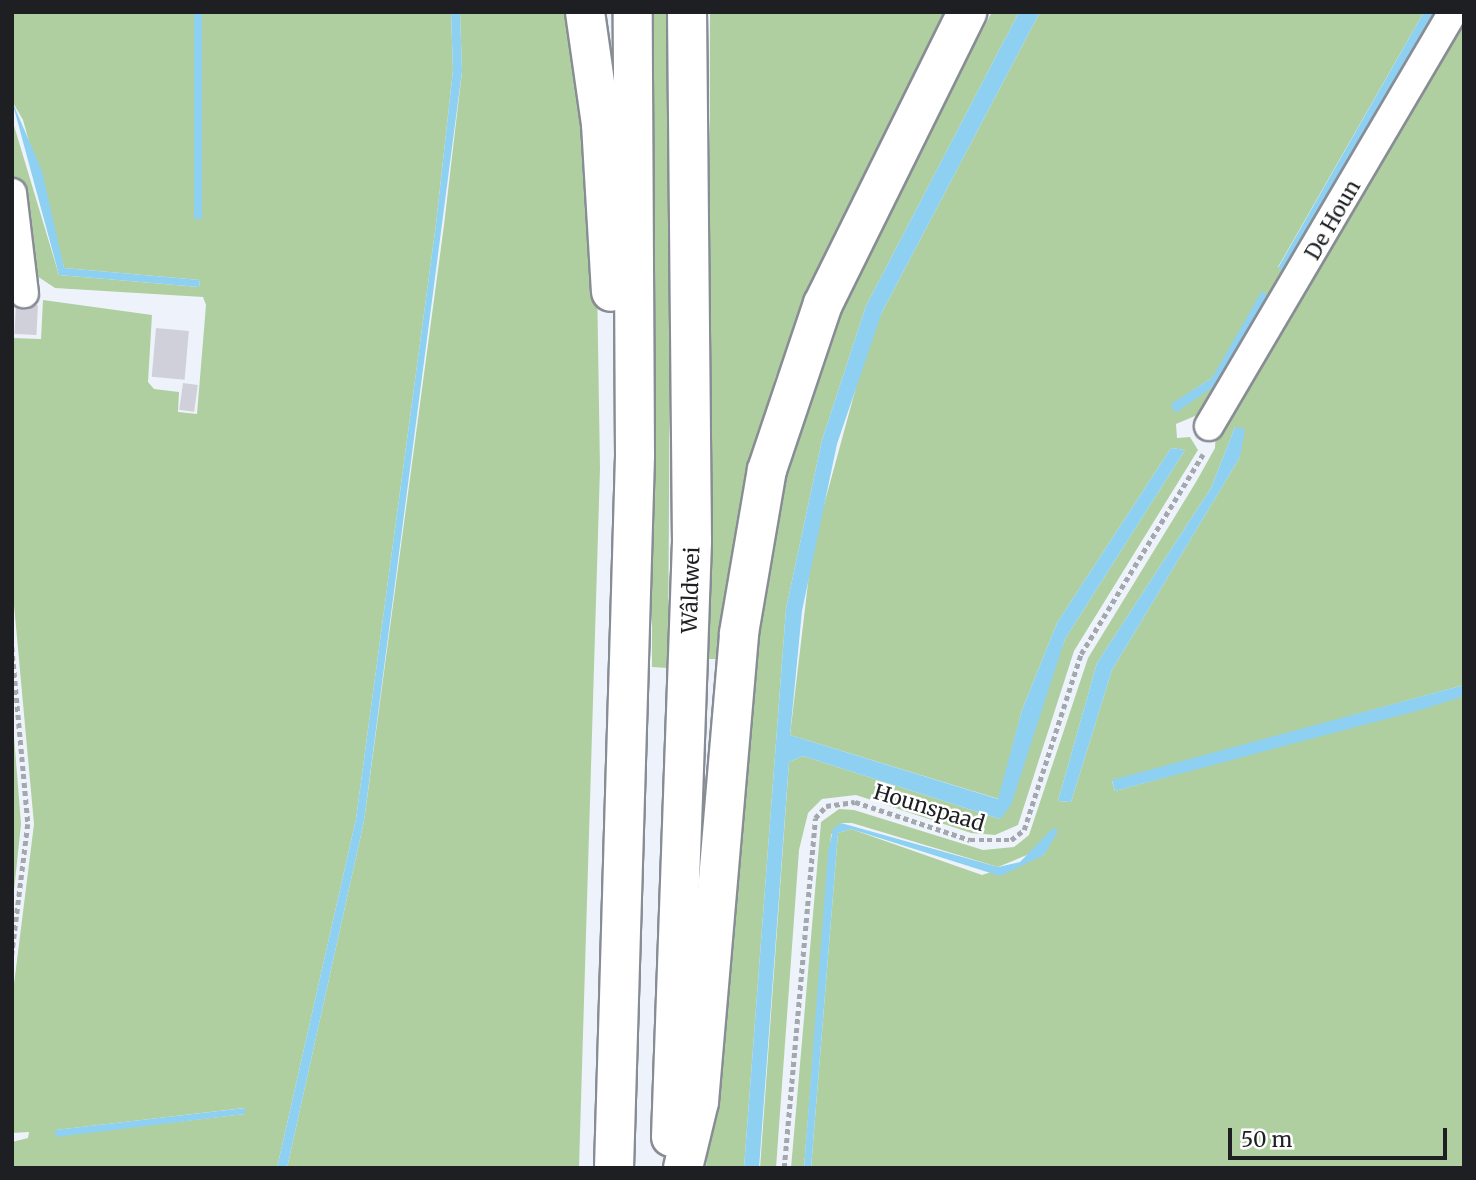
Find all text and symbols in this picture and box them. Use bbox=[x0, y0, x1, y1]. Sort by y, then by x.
street label: De Houn bbox=[1300, 176, 1366, 264]
street label: Wâldwei bbox=[677, 546, 705, 634]
street label: Hounspaad bbox=[871, 779, 987, 837]
scale bar bbox=[1231, 1114, 1450, 1158]
text: 50 m bbox=[1241, 1126, 1292, 1153]

